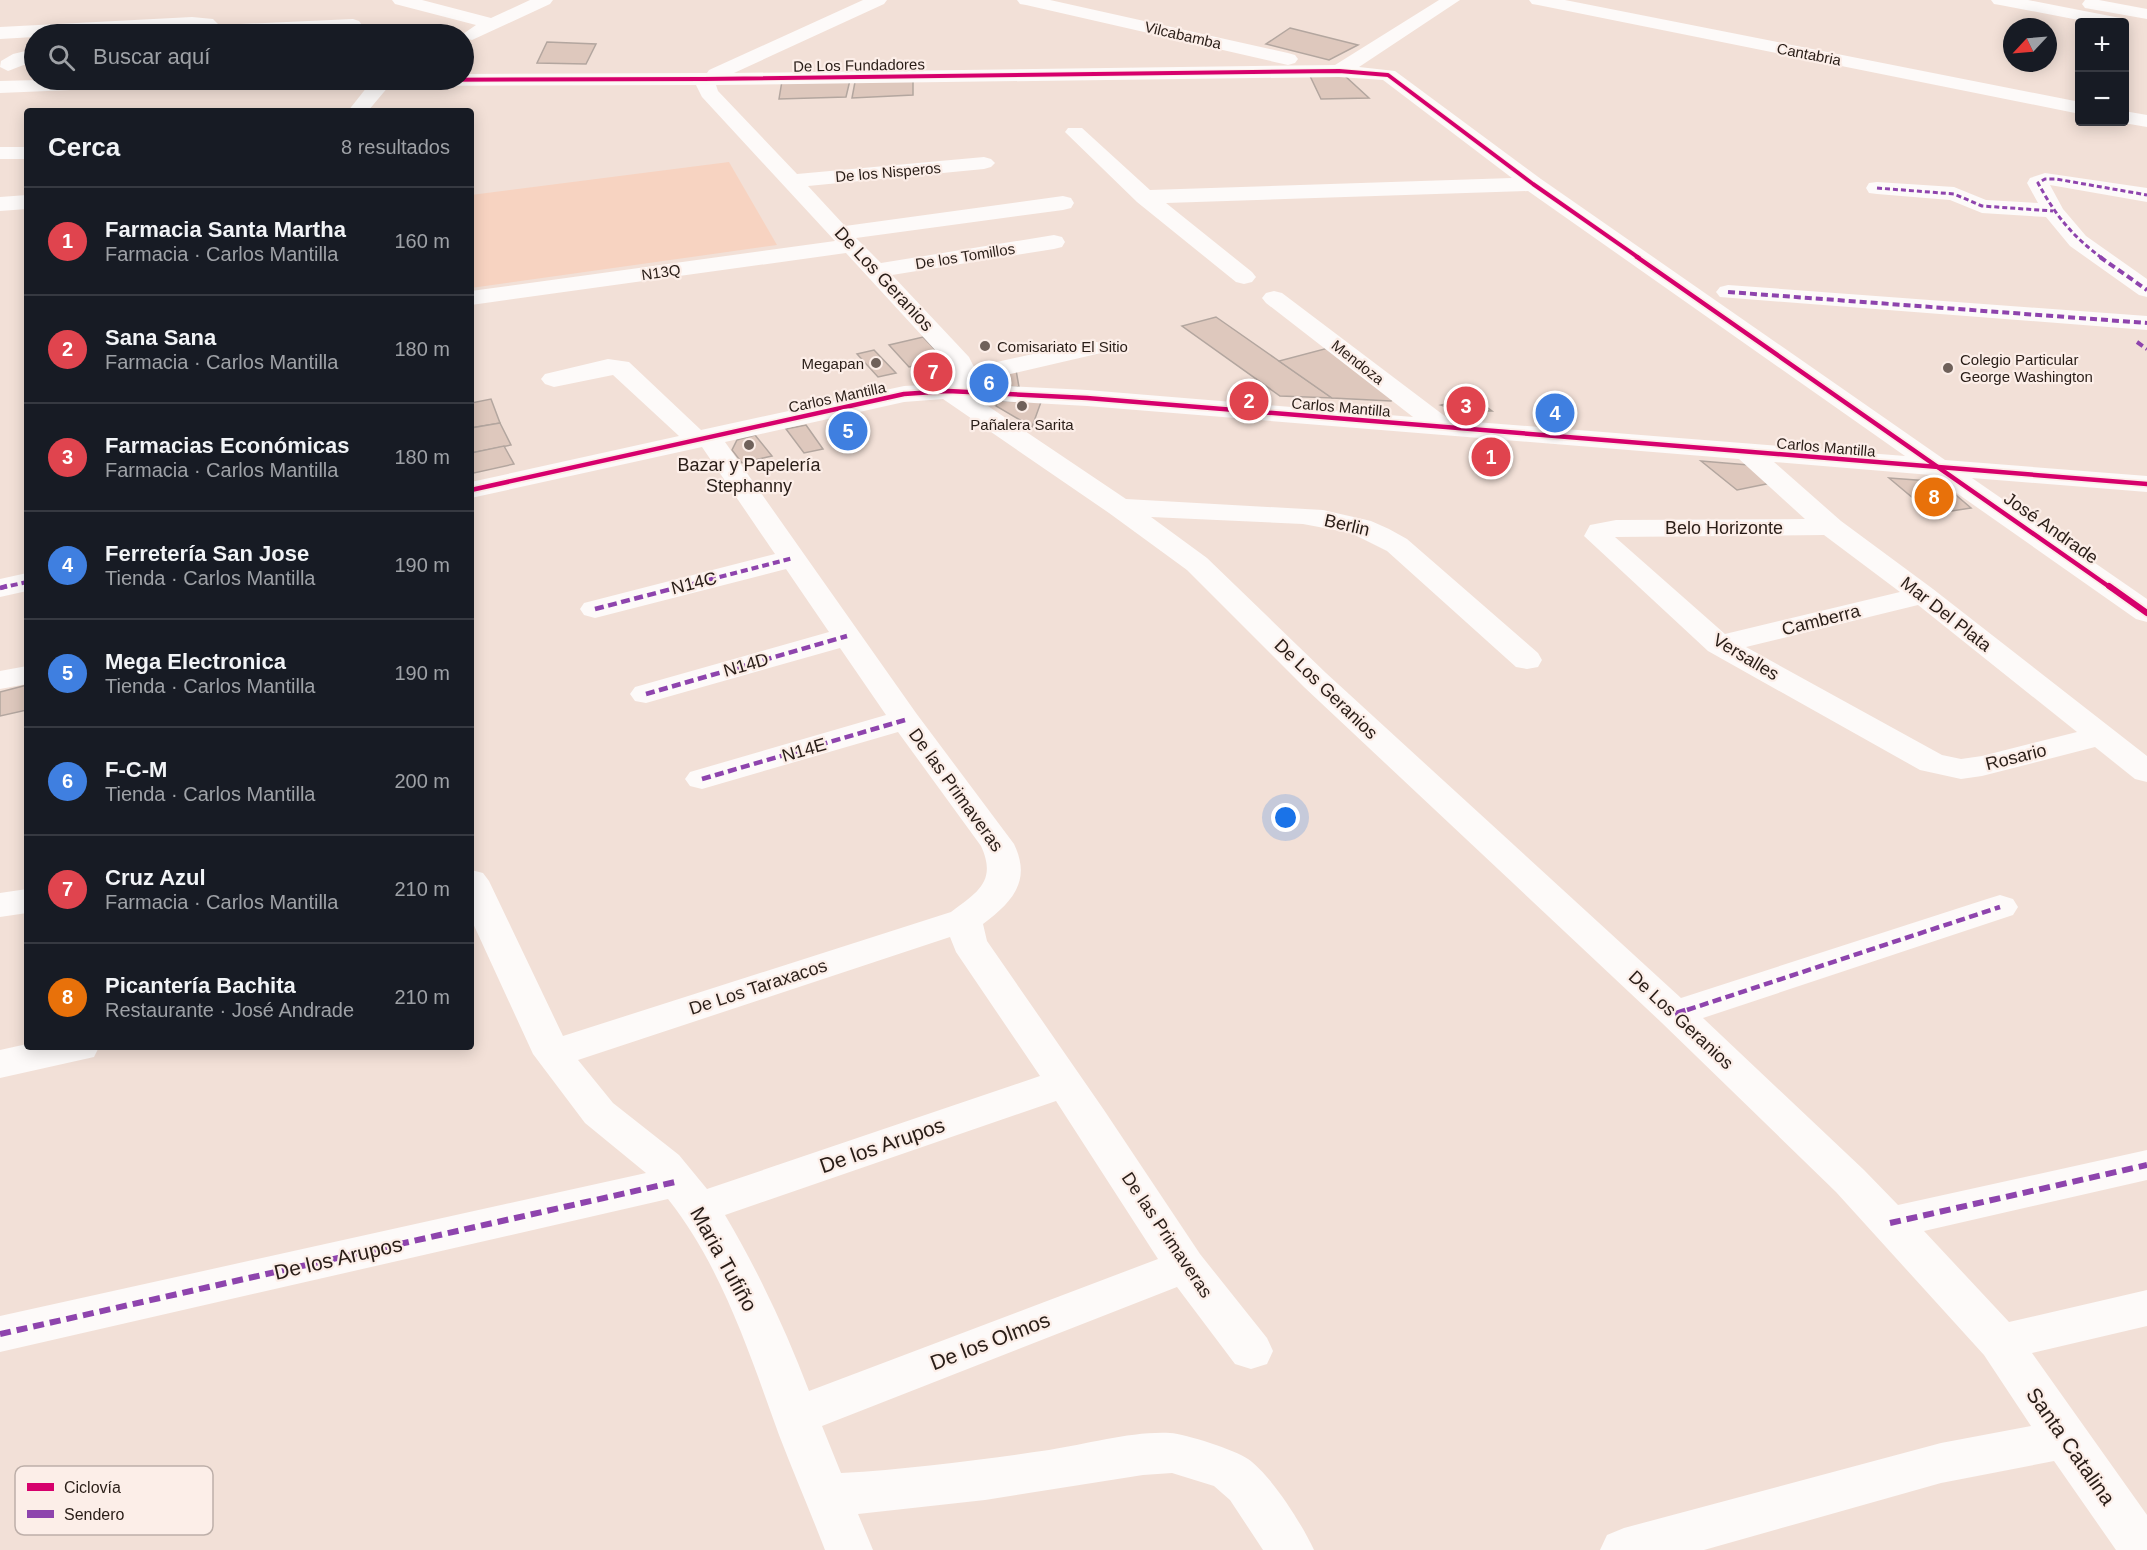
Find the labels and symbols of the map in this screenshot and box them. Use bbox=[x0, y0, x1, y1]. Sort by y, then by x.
street label: Vilcabamba bbox=[1143, 18, 1224, 52]
north arrow bbox=[2003, 18, 2057, 72]
street label: Cantabria bbox=[1775, 39, 1843, 69]
street label: De Los Fundadores bbox=[793, 55, 925, 75]
street label: De los Nisperos bbox=[835, 159, 941, 185]
street label: De Los Geranios bbox=[831, 223, 937, 335]
street label: De los Tomillos bbox=[914, 240, 1016, 272]
street label: N13Q bbox=[640, 261, 682, 283]
street label: Mendoza bbox=[1328, 336, 1388, 388]
place label: Comisariato El Sitio bbox=[997, 338, 1128, 355]
marker: Comisariato El Sitio bbox=[978, 339, 992, 353]
pin: 7 bbox=[914, 350, 952, 394]
place label: Colegio Particular George Washington bbox=[1960, 351, 2093, 385]
place label: Megapan bbox=[801, 355, 864, 372]
marker: Megapan bbox=[869, 356, 883, 370]
pin: 6 bbox=[970, 360, 1008, 406]
marker: Colegio Particular George Washington bbox=[1941, 361, 1955, 375]
street label: Carlos Mantilla bbox=[787, 378, 888, 416]
pin: 2 bbox=[1230, 378, 1268, 424]
pin: 3 bbox=[1446, 384, 1486, 428]
pin: 4 bbox=[1536, 390, 1574, 436]
street label: Carlos Mantilla bbox=[1291, 394, 1392, 420]
marker: Pañalera Sarita bbox=[1015, 399, 1029, 413]
pin: 5 bbox=[828, 408, 868, 454]
place label: Pañalera Sarita bbox=[970, 416, 1074, 433]
pin: 1 bbox=[1472, 434, 1510, 480]
street label: Carlos Mantilla bbox=[1776, 434, 1877, 460]
marker: Bazar y Papelería Stephanny bbox=[742, 438, 756, 452]
place label: Bazar y Papelería Stephanny bbox=[677, 455, 822, 496]
pin: 8 bbox=[1914, 474, 1954, 520]
street label: José Andrade bbox=[2000, 488, 2102, 568]
street label: Berlin bbox=[1322, 510, 1372, 540]
street label: Belo Horizonte bbox=[1665, 518, 1783, 538]
street label: N14C bbox=[669, 568, 719, 598]
street label: Mar Del Plata bbox=[1897, 573, 1996, 656]
street label: Camberra bbox=[1780, 600, 1863, 639]
street label: Versalles bbox=[1710, 630, 1782, 684]
street label: De Los Geranios bbox=[1270, 635, 1382, 743]
street label: N14D bbox=[721, 649, 771, 681]
street label: De las Primaveras bbox=[905, 725, 1007, 855]
street label: N14E bbox=[780, 734, 828, 766]
street label: Rosario bbox=[1983, 740, 2049, 774]
your location bbox=[1271, 803, 1300, 832]
street label: De Los Taraxacos bbox=[687, 955, 829, 1019]
street label: De Los Geranios bbox=[1625, 967, 1737, 1073]
street label: De los Arupos bbox=[816, 1113, 948, 1177]
street label: De las Primaveras bbox=[1118, 1168, 1216, 1302]
street label: Maria Tufiño bbox=[686, 1203, 762, 1315]
street label: De los Arupos bbox=[272, 1232, 404, 1284]
street label: De los Olmos bbox=[927, 1308, 1053, 1374]
street label: Santa Catalina bbox=[2022, 1383, 2120, 1509]
legend bbox=[15, 1466, 213, 1535]
text: Ciclovía bbox=[64, 1479, 121, 1496]
text: Sendero bbox=[64, 1506, 125, 1523]

